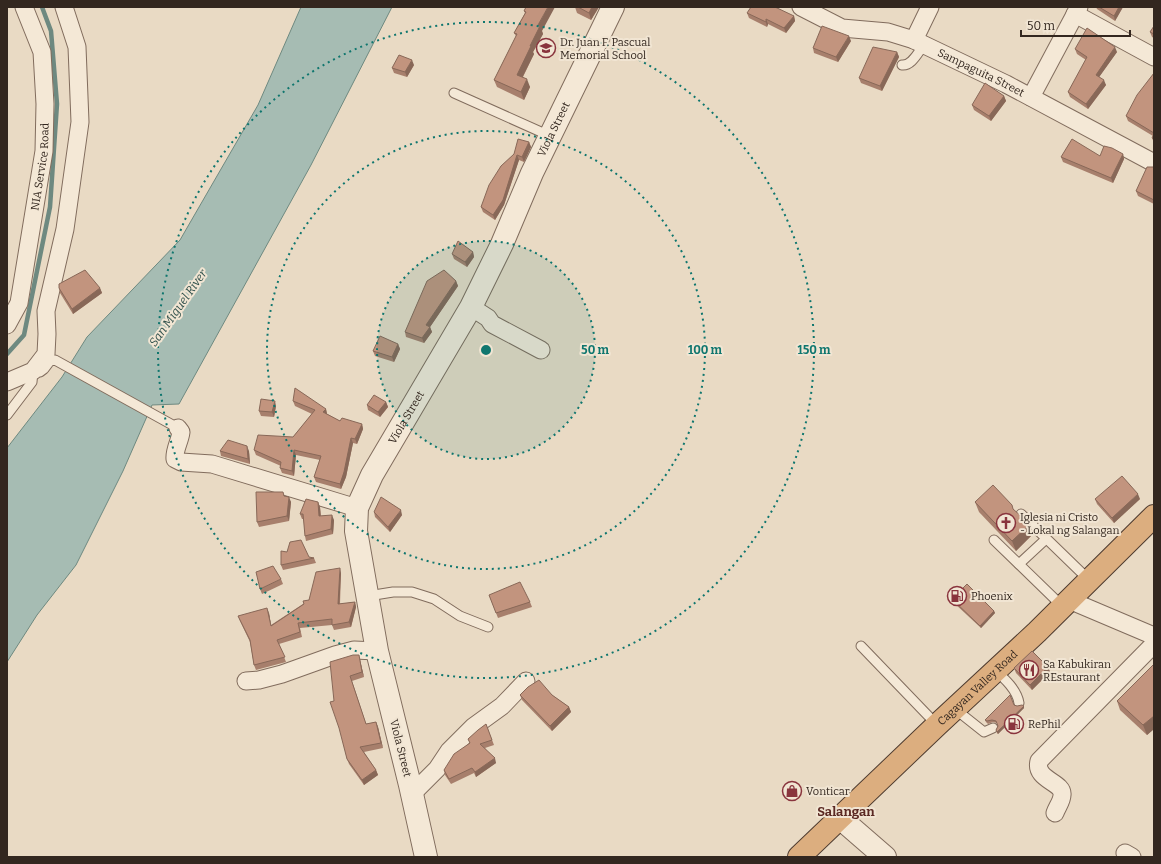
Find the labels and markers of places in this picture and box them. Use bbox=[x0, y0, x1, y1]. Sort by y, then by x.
place label: Dr. Juan F. Pascual Memorial School bbox=[560, 36, 650, 62]
school or university icon: Dr. Juan F. Pascual Memorial School bbox=[535, 37, 557, 59]
centre of rings bbox=[479, 343, 493, 357]
place label: Iglesia ni Cristo - Lokal ng Salangan bbox=[1020, 511, 1120, 537]
church icon: Iglesia ni Cristo - Lokal ng Salangan bbox=[995, 512, 1017, 534]
fuel station icon: Phoenix bbox=[946, 585, 968, 607]
place label: Phoenix bbox=[971, 590, 1013, 603]
place label: Sa Kabukiran REstaurant bbox=[1043, 658, 1111, 684]
restaurant icon: Sa Kabukiran REstaurant bbox=[1018, 659, 1040, 681]
fuel station icon: RePhil bbox=[1003, 713, 1025, 735]
place label: RePhil bbox=[1028, 718, 1061, 731]
shop icon: Vonticar bbox=[781, 780, 803, 802]
place label: Vonticar bbox=[806, 785, 850, 798]

